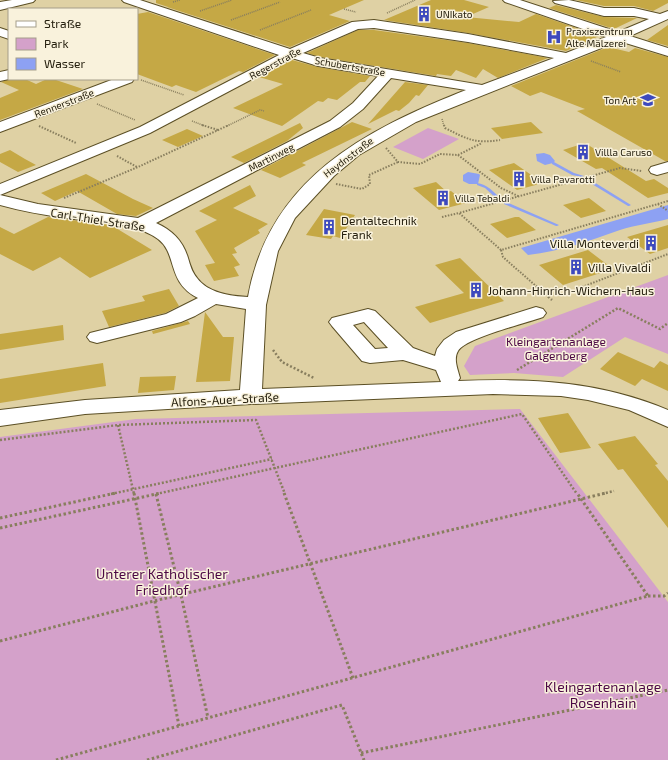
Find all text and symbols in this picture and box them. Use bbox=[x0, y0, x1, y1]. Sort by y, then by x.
building icon: UNIkato bbox=[415, 5, 433, 23]
legend bbox=[8, 8, 138, 80]
place label: UNIkato bbox=[436, 8, 473, 20]
text: Straße bbox=[44, 16, 81, 30]
place label: Praxiszentrum Alte Mälzerei bbox=[566, 25, 633, 49]
hospital icon: Praxiszentrum Alte Mälzerei bbox=[545, 28, 563, 46]
text: Park bbox=[44, 36, 69, 50]
street label: Regerstraße bbox=[247, 44, 303, 82]
street label: Schubertstraße bbox=[314, 54, 386, 78]
text: Wasser bbox=[44, 56, 85, 70]
street label: Rennerstraße bbox=[32, 86, 96, 120]
school or university icon: Ton Art bbox=[639, 91, 657, 109]
place label: Ton Art bbox=[604, 94, 636, 106]
street label: Haydnstraße bbox=[321, 134, 375, 180]
street label: Martinweg bbox=[246, 140, 296, 174]
building icon: Villla Caruso bbox=[574, 143, 592, 161]
place label: Villla Caruso bbox=[595, 146, 652, 158]
building icon: Villa Pavarotti bbox=[510, 170, 528, 188]
place label: Villa Pavarotti bbox=[531, 173, 595, 185]
building icon: Villa Tebaldi bbox=[434, 189, 452, 207]
place label: Villa Tebaldi bbox=[455, 192, 509, 204]
street label: Carl-Thiel-Straße bbox=[50, 205, 146, 233]
place label: Dentaltechnik Frank bbox=[341, 213, 417, 241]
building icon: Dentaltechnik Frank bbox=[320, 218, 338, 236]
building icon: Villa Monteverdi bbox=[642, 234, 660, 252]
place label: Villa Monteverdi bbox=[550, 236, 639, 250]
building icon: Villa Vivaldi bbox=[567, 258, 585, 276]
place label: Villa Vivaldi bbox=[588, 260, 651, 274]
building icon: Johann-Hinrich-Wichern-Haus bbox=[467, 281, 485, 299]
place label: Johann-Hinrich-Wichern-Haus bbox=[488, 283, 654, 297]
park label: Kleingartenanlage Galgenberg bbox=[506, 334, 606, 362]
street label: Alfons-Auer-Straße bbox=[171, 389, 279, 409]
park label: Unterer Katholischer Friedhof bbox=[96, 565, 228, 598]
park label: Kleingartenanlage Rosenhain bbox=[545, 678, 661, 711]

